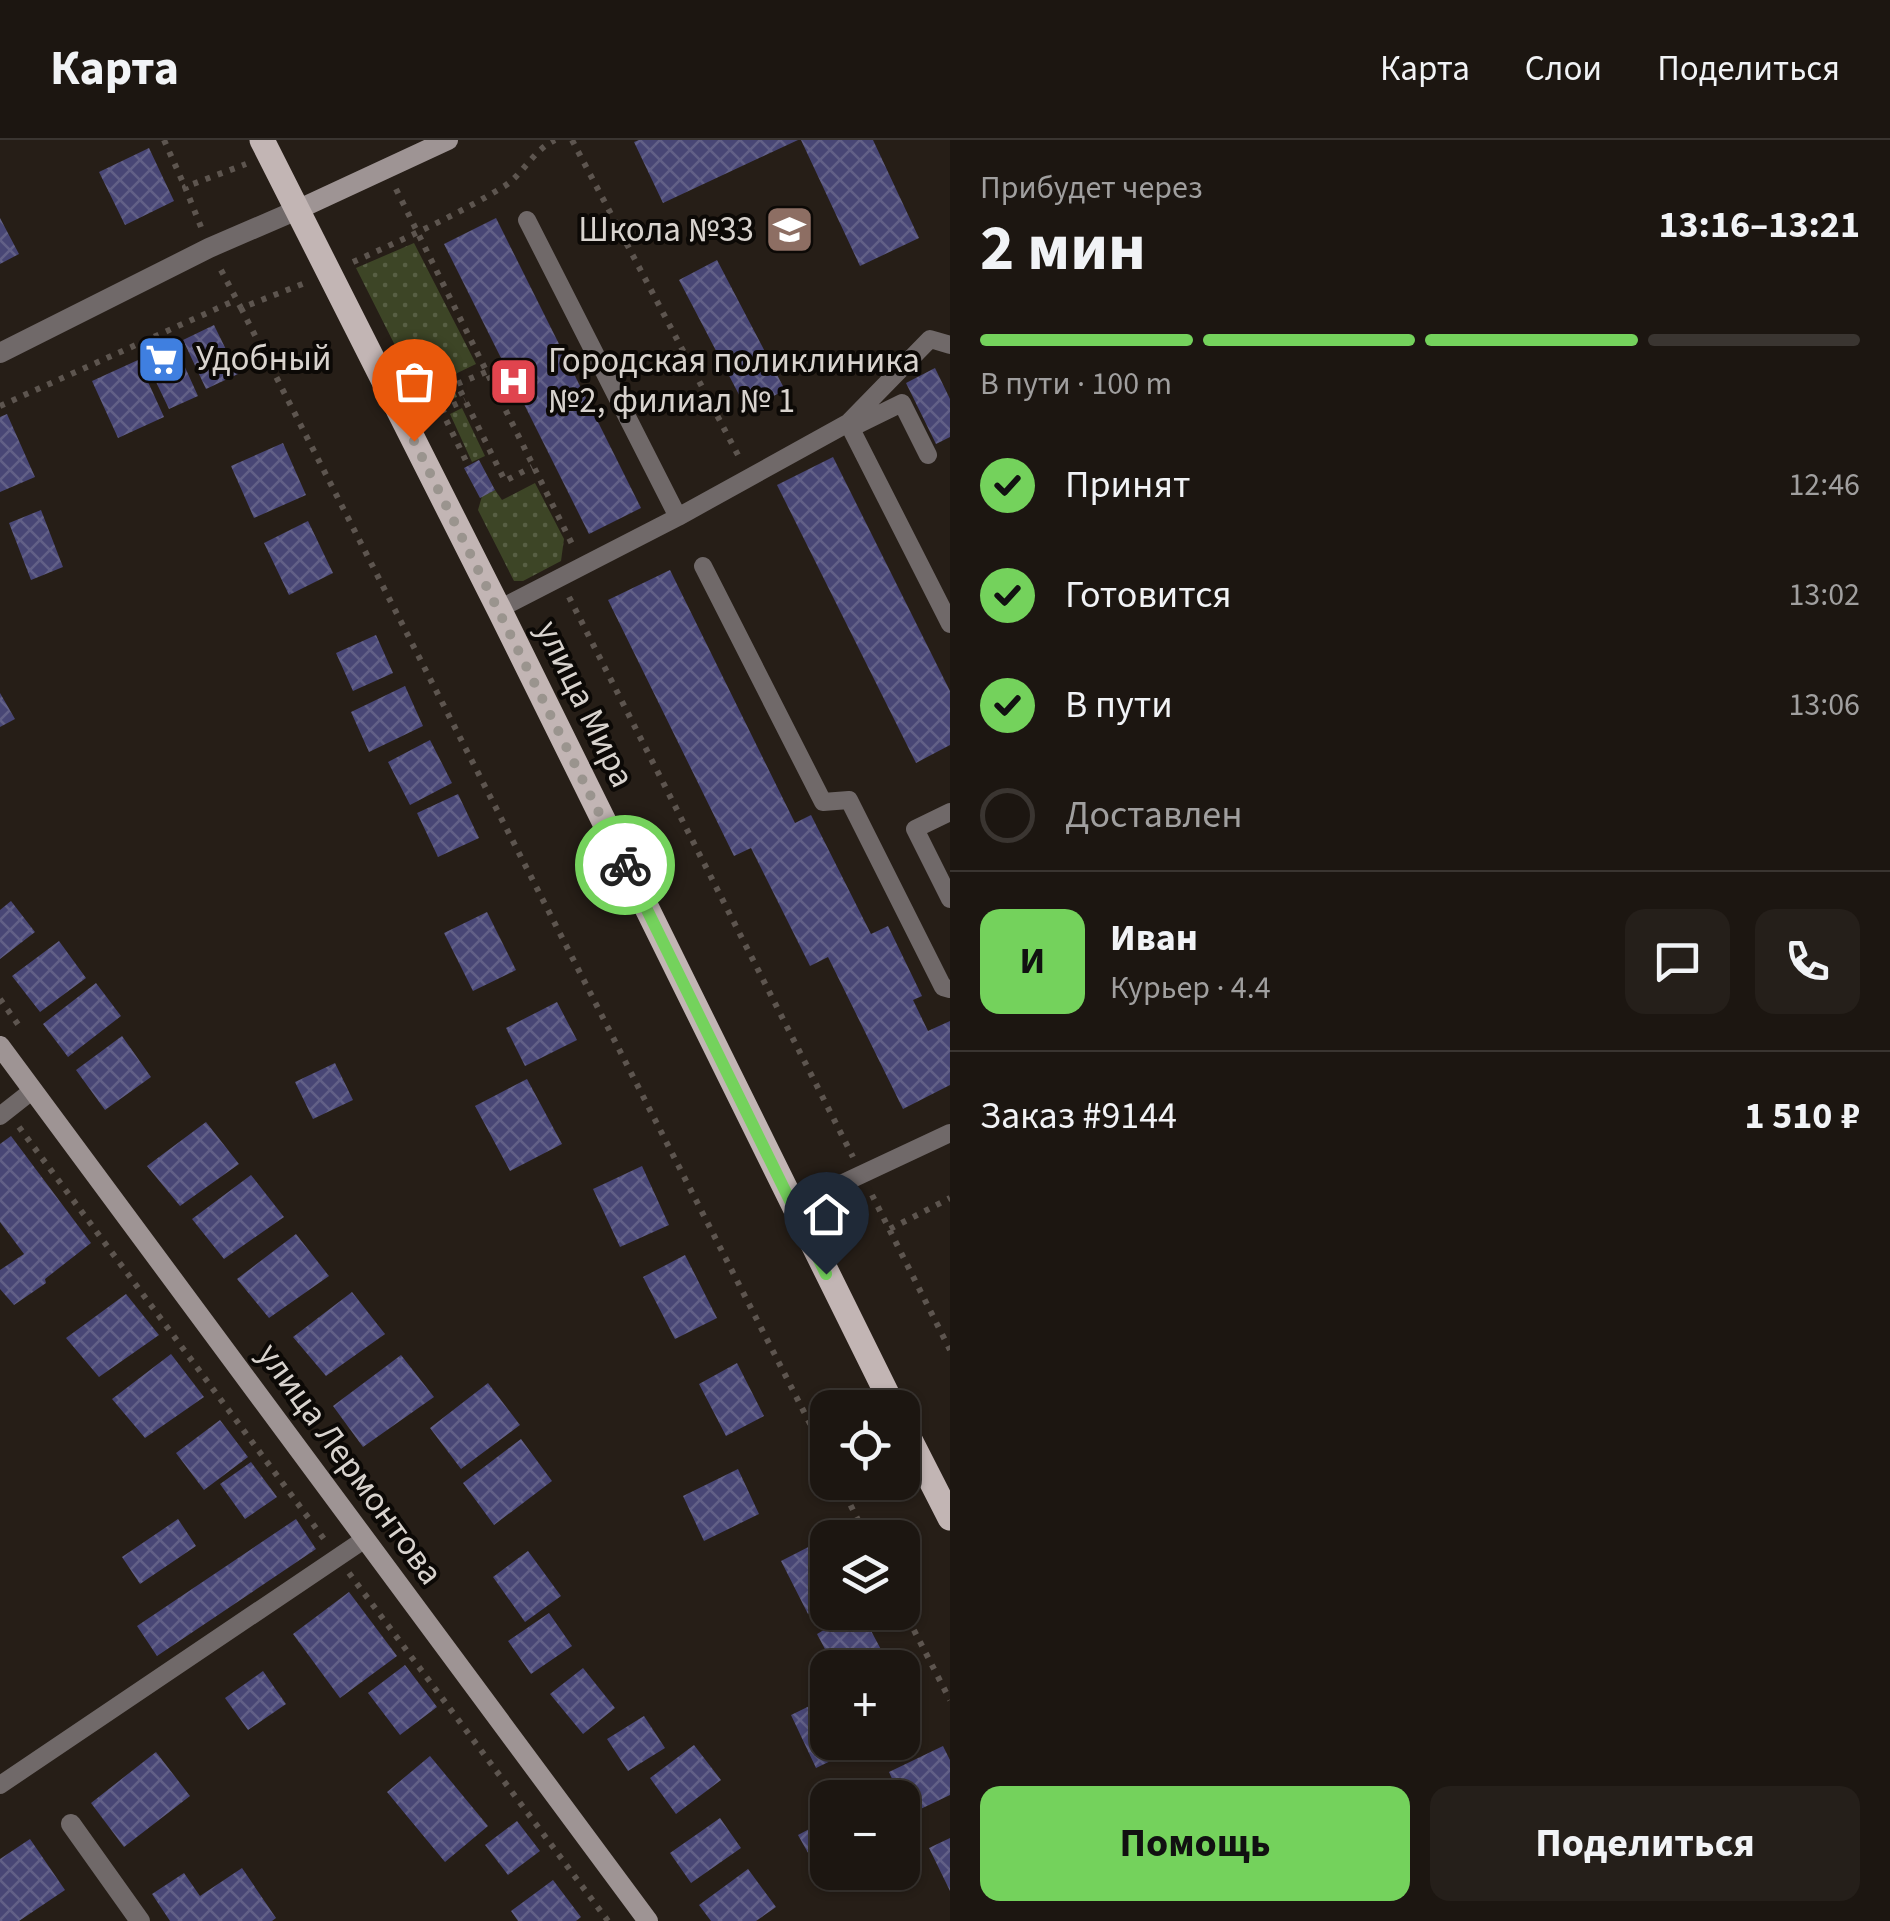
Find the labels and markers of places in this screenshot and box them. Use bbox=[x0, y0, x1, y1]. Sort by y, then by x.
school or university icon: Школа №33 bbox=[763, 204, 815, 256]
place label: Школа №33 bbox=[578, 205, 754, 255]
supermarket icon: Удобный bbox=[135, 333, 187, 385]
place label: Удобный bbox=[196, 334, 332, 384]
place label: Городская поликлиника №2, филиал № 1 bbox=[548, 336, 920, 426]
pin bbox=[372, 339, 457, 442]
hospital icon: Городская поликлиника №2, филиал № 1 bbox=[487, 355, 539, 407]
pin bbox=[784, 1172, 869, 1275]

